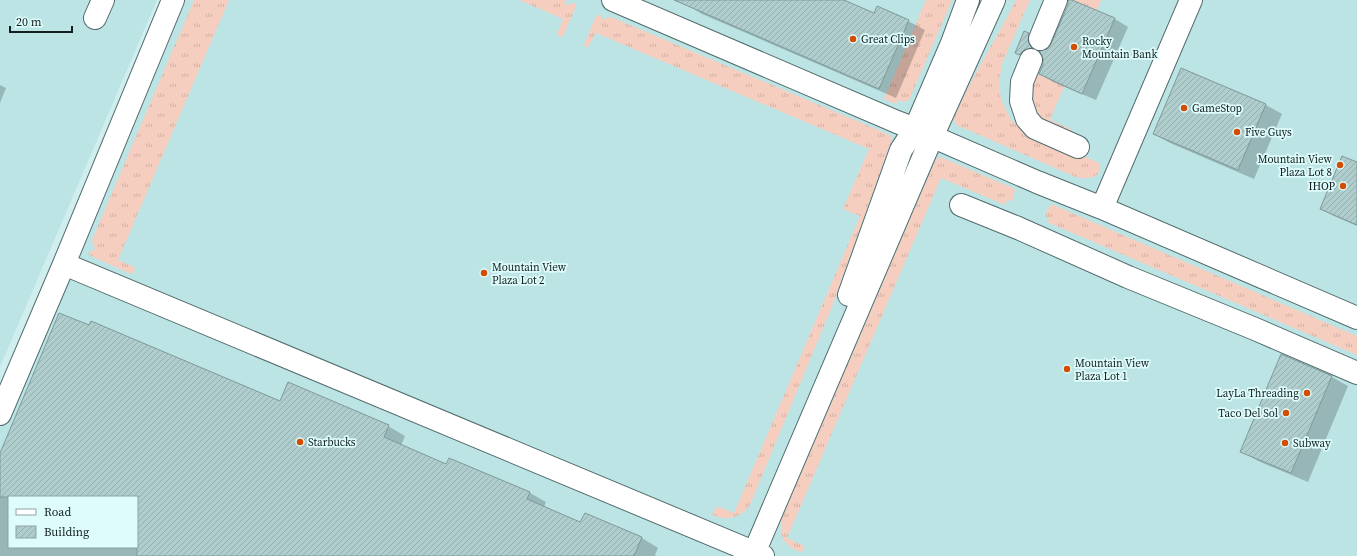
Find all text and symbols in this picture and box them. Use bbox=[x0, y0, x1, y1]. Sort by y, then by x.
scale bar bbox=[10, 8, 72, 34]
text: 20 m bbox=[16, 14, 42, 30]
place label: Great Clips bbox=[861, 32, 915, 47]
marker: Great Clips bbox=[848, 34, 858, 44]
place label: Rocky Mountain Bank bbox=[1082, 34, 1158, 62]
marker: Rocky Mountain Bank bbox=[1069, 42, 1079, 52]
place label: GameStop bbox=[1192, 101, 1242, 116]
marker: GameStop bbox=[1179, 103, 1189, 113]
place label: Five Guys bbox=[1245, 125, 1292, 140]
marker: Five Guys bbox=[1232, 127, 1242, 137]
place label: Mountain View Plaza Lot 8 bbox=[1258, 152, 1333, 180]
marker: Mountain View Plaza Lot 8 bbox=[1335, 160, 1345, 170]
place label: IHOP bbox=[1309, 179, 1336, 194]
marker: IHOP bbox=[1338, 181, 1348, 191]
place label: Mountain View Plaza Lot 2 bbox=[492, 260, 567, 288]
marker: Mountain View Plaza Lot 2 bbox=[479, 268, 489, 278]
place label: Mountain View Plaza Lot 1 bbox=[1075, 356, 1150, 384]
marker: Mountain View Plaza Lot 1 bbox=[1062, 364, 1072, 374]
place label: LayLa Threading bbox=[1216, 386, 1299, 401]
marker: LayLa Threading bbox=[1302, 388, 1312, 398]
place label: Taco Del Sol bbox=[1218, 406, 1278, 421]
marker: Taco Del Sol bbox=[1281, 408, 1291, 418]
place label: Starbucks bbox=[308, 435, 356, 450]
place label: Subway bbox=[1293, 436, 1331, 451]
marker: Starbucks bbox=[295, 437, 305, 447]
marker: Subway bbox=[1280, 438, 1290, 448]
legend bbox=[8, 496, 138, 548]
text: Road bbox=[44, 504, 71, 520]
text: Building bbox=[44, 524, 89, 540]

